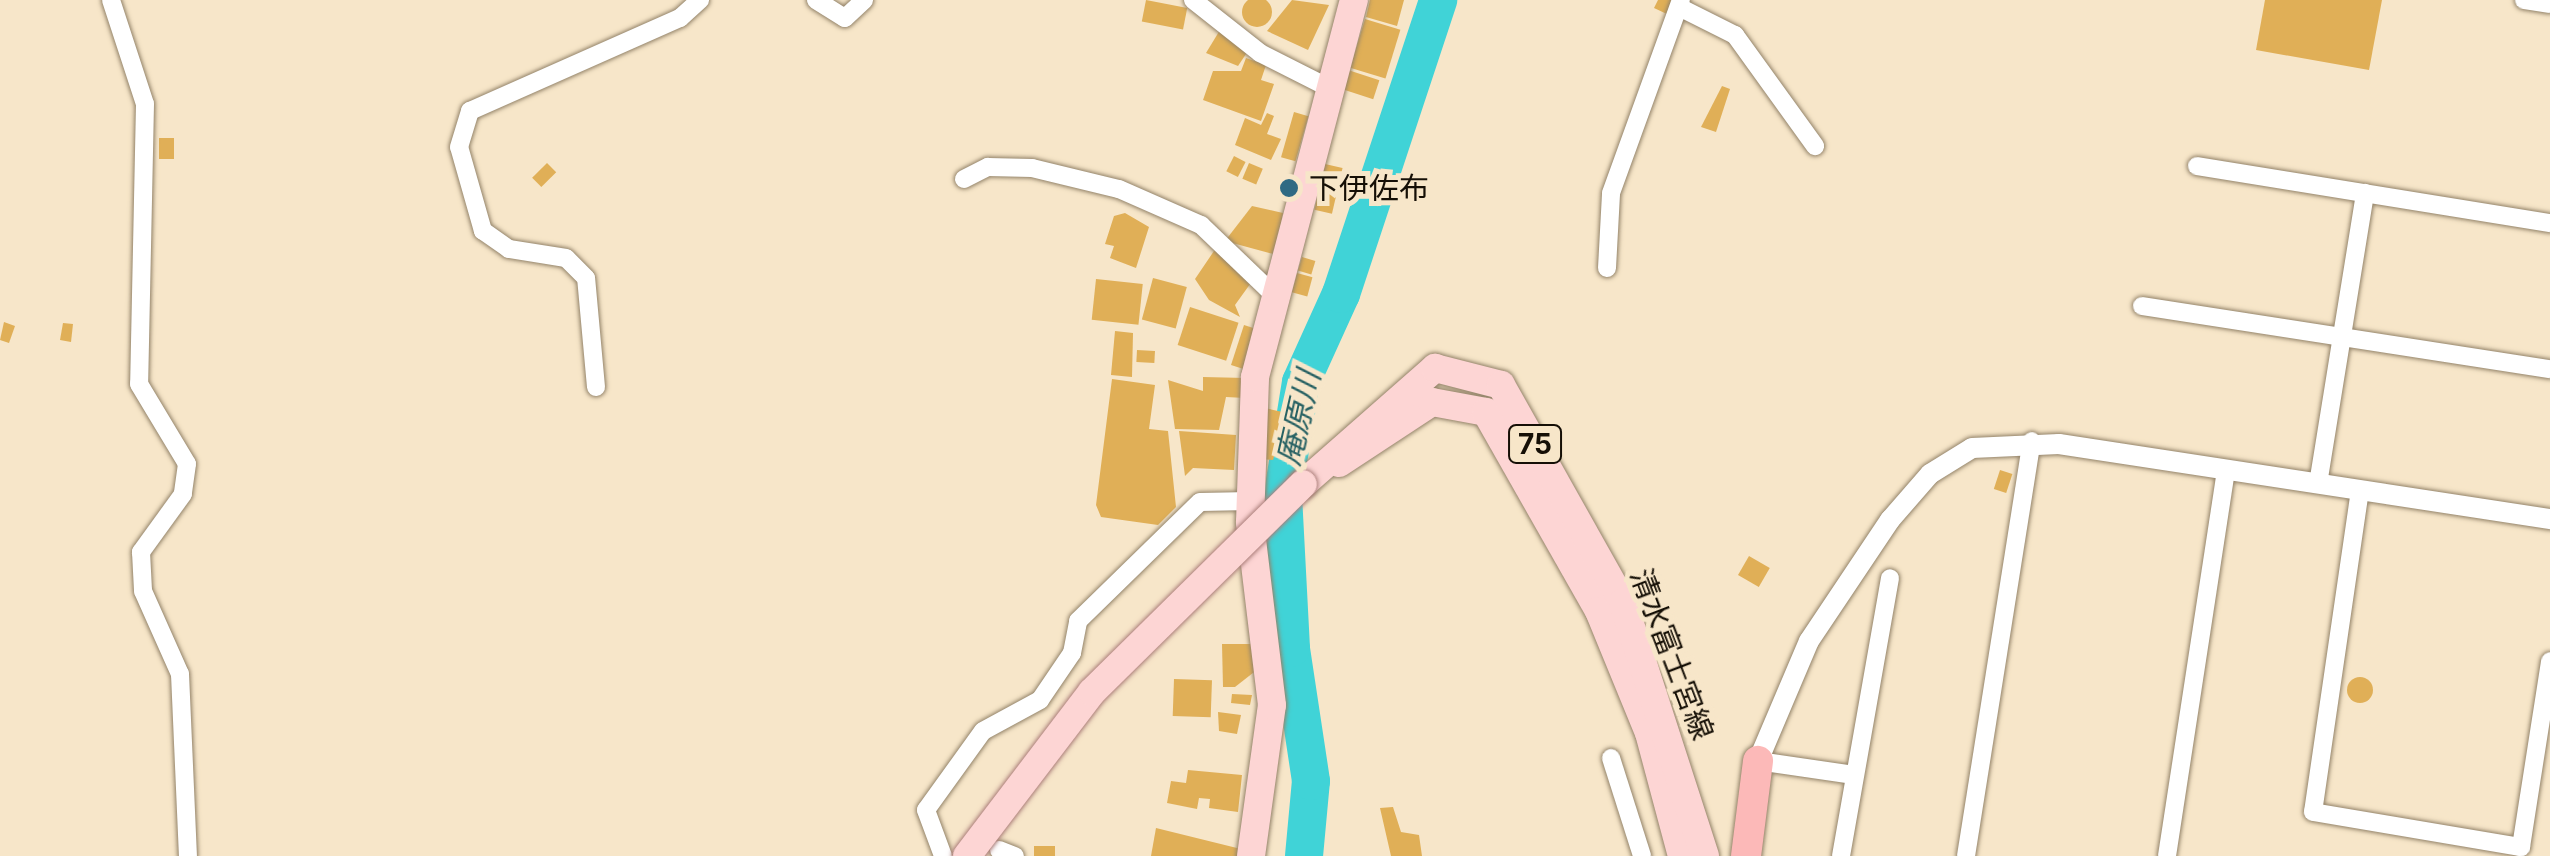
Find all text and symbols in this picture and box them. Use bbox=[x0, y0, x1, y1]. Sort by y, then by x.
place label: 下伊佐布 bbox=[1309, 170, 1429, 206]
marker: 下伊佐布 bbox=[1278, 177, 1300, 199]
water label: 庵原川 bbox=[1269, 367, 1329, 469]
road number: 75 bbox=[1508, 421, 1562, 467]
street label: 清水富士宮線 bbox=[1623, 564, 1721, 744]

